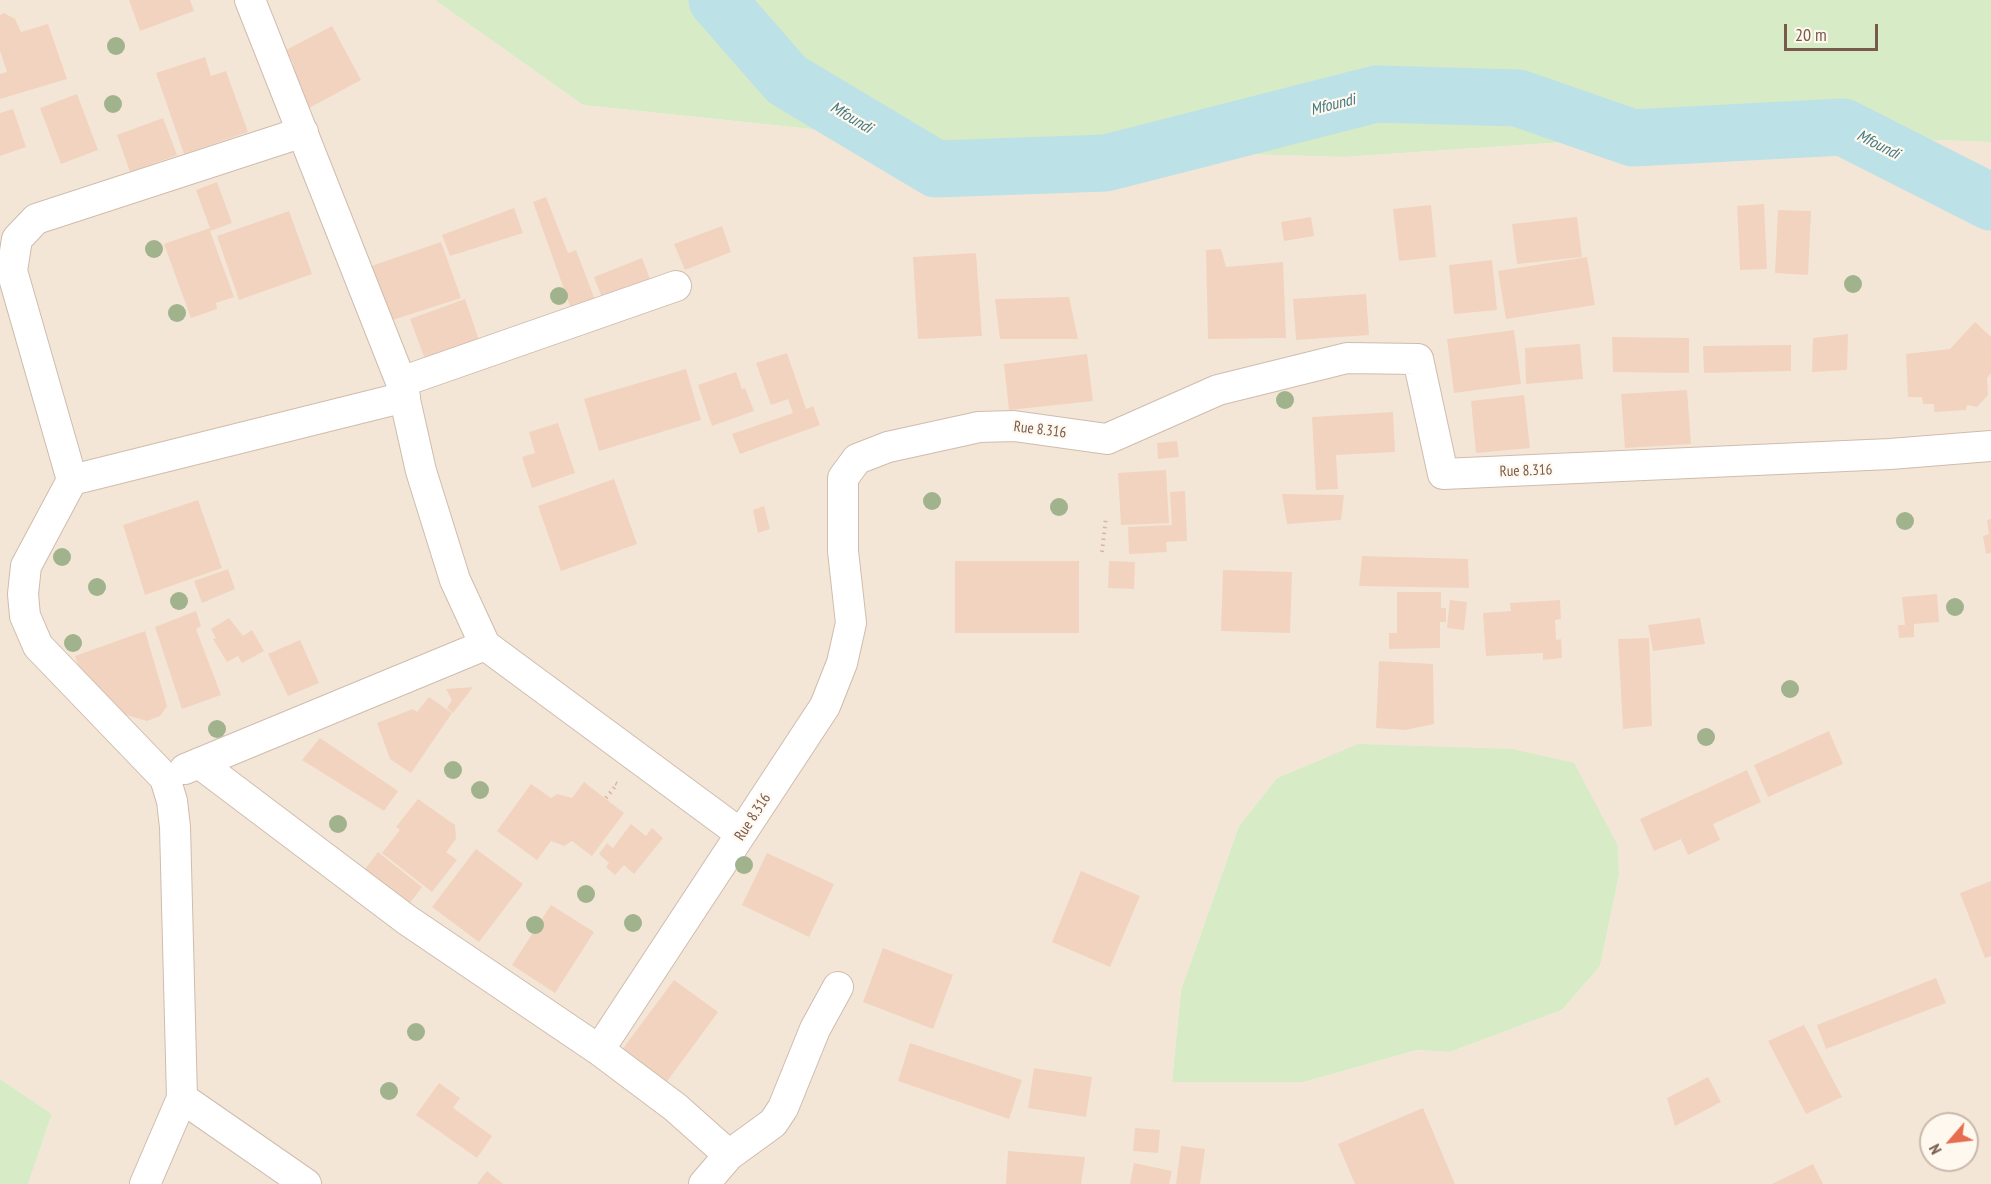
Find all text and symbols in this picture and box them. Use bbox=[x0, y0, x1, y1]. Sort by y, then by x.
scale bar bbox=[1787, 12, 1882, 50]
text: 20 m bbox=[1795, 23, 1827, 46]
water label: Mfoundi bbox=[1309, 90, 1357, 120]
water label: Mfoundi bbox=[827, 98, 875, 138]
water label: Mfoundi bbox=[1853, 126, 1903, 164]
street label: Rue 8.316 bbox=[1013, 418, 1067, 442]
street label: Rue 8.316 bbox=[1499, 461, 1553, 481]
street label: Rue 8.316 bbox=[731, 790, 775, 844]
north arrow bbox=[1919, 1112, 1979, 1172]
text: N bbox=[1924, 1141, 1946, 1158]

